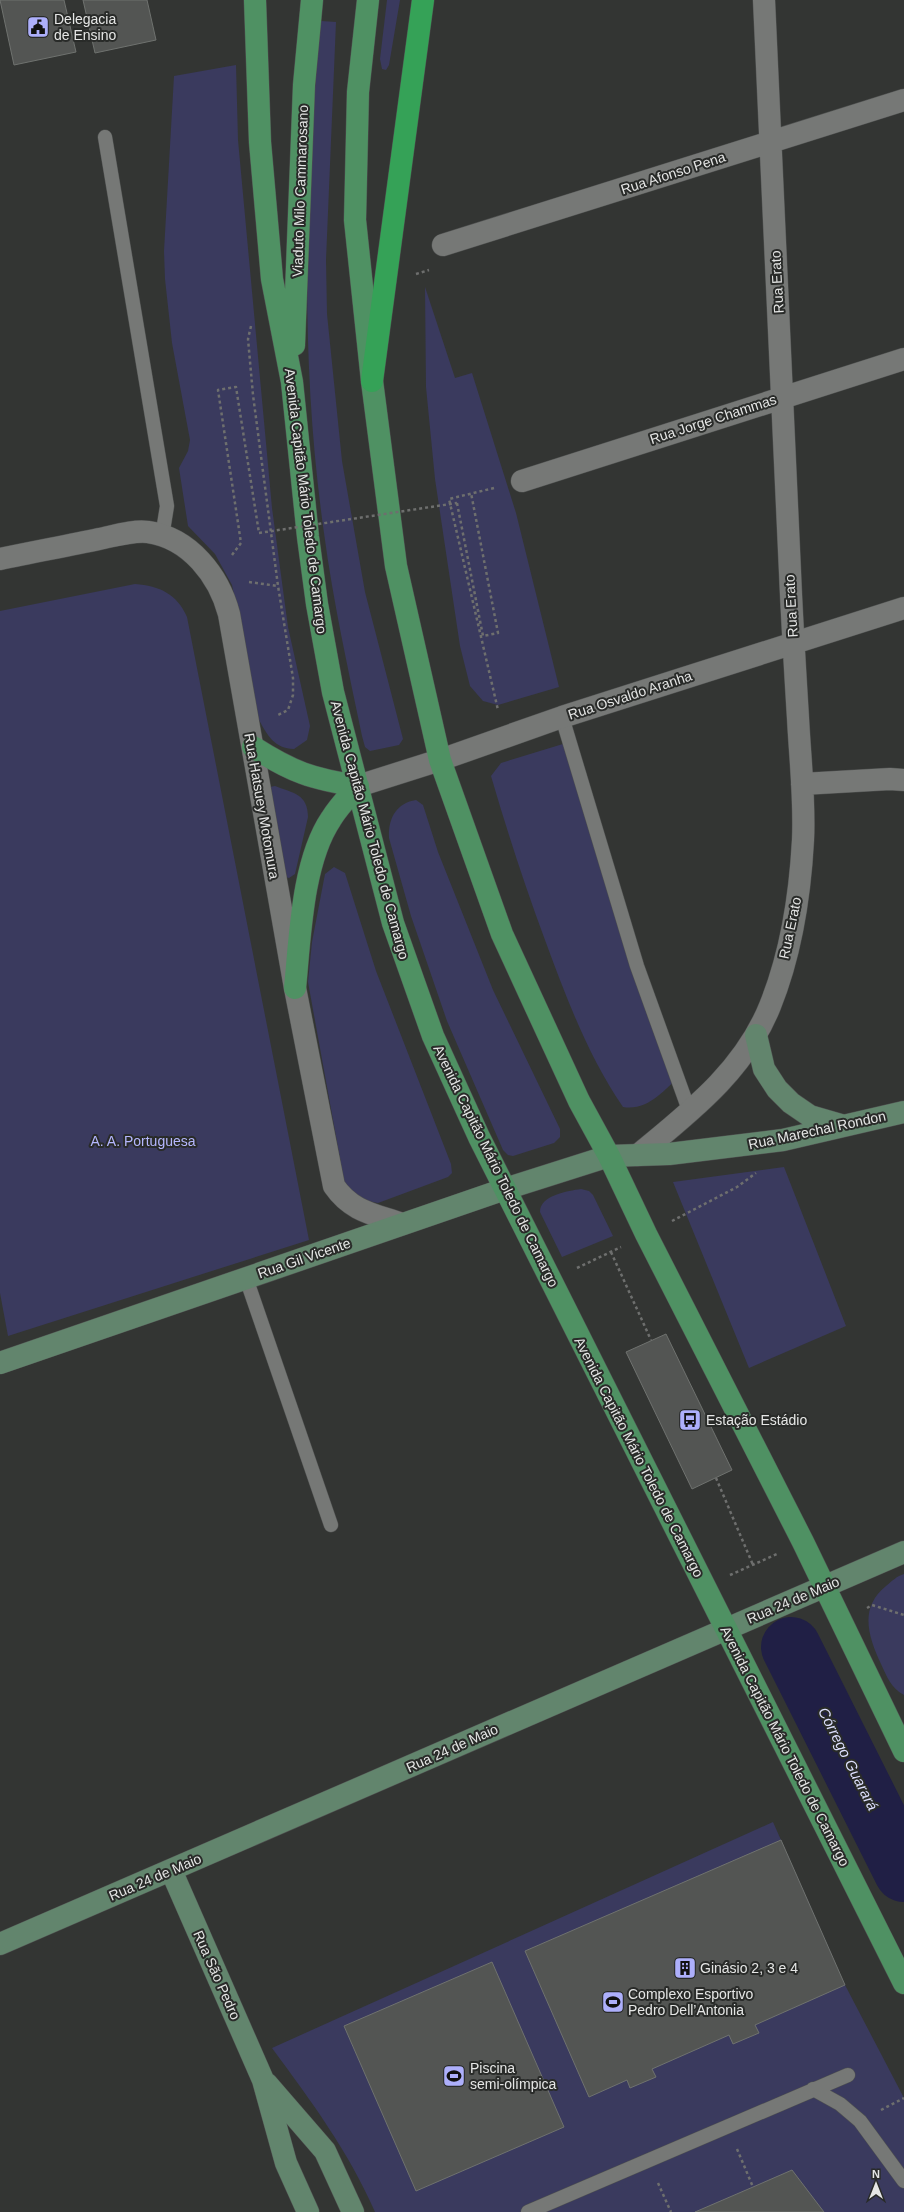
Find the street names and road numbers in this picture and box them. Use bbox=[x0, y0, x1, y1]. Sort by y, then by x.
street label: Viaduto Milo Cammarosano bbox=[289, 104, 311, 277]
street label: Rua Afonso Pena bbox=[619, 148, 727, 197]
street label: Rua Erato bbox=[767, 250, 787, 314]
street label: Avenida Capitão Mário Toledo de Camargo bbox=[282, 367, 330, 635]
street label: Rua Jorge Chammas bbox=[648, 391, 778, 447]
street label: Rua Erato bbox=[781, 574, 801, 638]
street label: Rua Osvaldo Aranha bbox=[566, 667, 694, 723]
street label: Avenida Capitão Mário Toledo de Camargo bbox=[328, 699, 412, 961]
street label: Rua Hatsuey Motomura bbox=[241, 732, 283, 880]
street label: Rua Erato bbox=[776, 895, 804, 960]
street label: Avenida Capitão Mário Toledo de Camargo bbox=[430, 1042, 562, 1290]
street label: Rua Marechal Rondon bbox=[747, 1108, 887, 1152]
street label: Rua Gil Vicente bbox=[256, 1235, 353, 1281]
street label: Avenida Capitão Mário Toledo de Camargo bbox=[571, 1334, 707, 1580]
street label: Rua 24 de Maio bbox=[744, 1573, 842, 1627]
street label: Avenida Capitão Mário Toledo de Camargo bbox=[717, 1623, 853, 1869]
street label: Rua 24 de Maio bbox=[404, 1721, 501, 1775]
street label: Rua 24 de Maio bbox=[106, 1850, 204, 1904]
street label: Rua São Pedro bbox=[190, 1928, 244, 2022]

